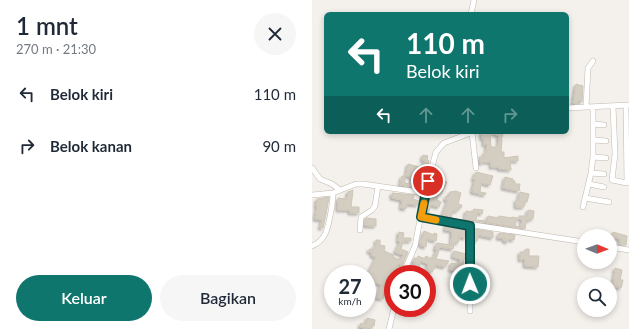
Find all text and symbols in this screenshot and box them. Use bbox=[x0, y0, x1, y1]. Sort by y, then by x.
text: 1 mnt bbox=[16, 11, 78, 40]
button: close bbox=[254, 13, 296, 55]
text: 110 m bbox=[406, 26, 485, 60]
icon: left bbox=[340, 28, 392, 80]
text: 270 m · 21:30 bbox=[16, 41, 96, 57]
text: Belok kiri bbox=[406, 60, 480, 82]
icon: left bbox=[16, 83, 38, 105]
text: Belok kiri bbox=[50, 85, 113, 103]
text: 110 m bbox=[254, 85, 296, 103]
icon: left bbox=[373, 104, 395, 126]
icon: ahead bbox=[415, 104, 437, 126]
icon: ahead bbox=[457, 104, 479, 126]
icon: right bbox=[499, 104, 521, 126]
icon: right bbox=[16, 135, 38, 157]
text: Belok kanan bbox=[50, 137, 132, 155]
text: 90 m bbox=[262, 137, 296, 155]
pin bbox=[411, 164, 445, 198]
icon: arrive bbox=[417, 170, 439, 192]
north arrow bbox=[577, 229, 617, 269]
map controls bbox=[577, 229, 617, 317]
position arrow bbox=[449, 263, 491, 305]
speed limit sign: 30 bbox=[384, 265, 436, 317]
text: 27 bbox=[338, 274, 362, 298]
button: Keluar bbox=[16, 275, 152, 321]
button: Bagikan bbox=[160, 275, 296, 321]
button: search bbox=[577, 277, 617, 317]
text: km/h bbox=[338, 295, 362, 307]

